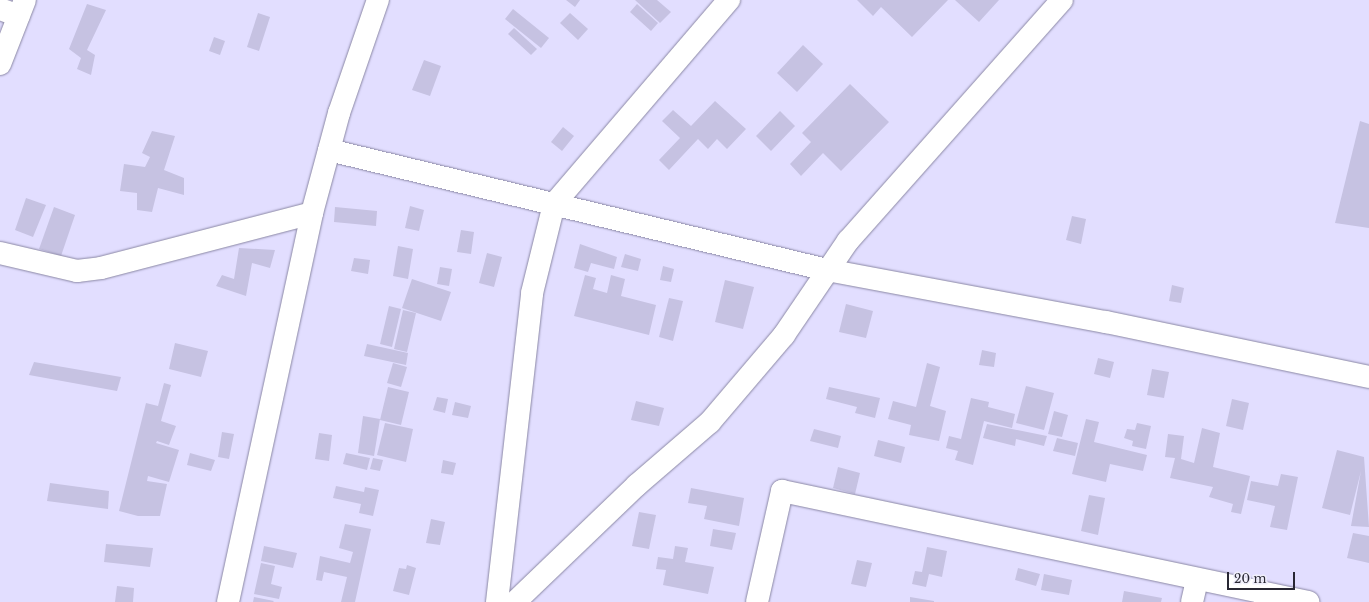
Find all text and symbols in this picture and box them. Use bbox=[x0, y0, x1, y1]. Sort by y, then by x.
scale bar bbox=[1229, 564, 1297, 590]
text: 20 m bbox=[1234, 571, 1266, 586]

